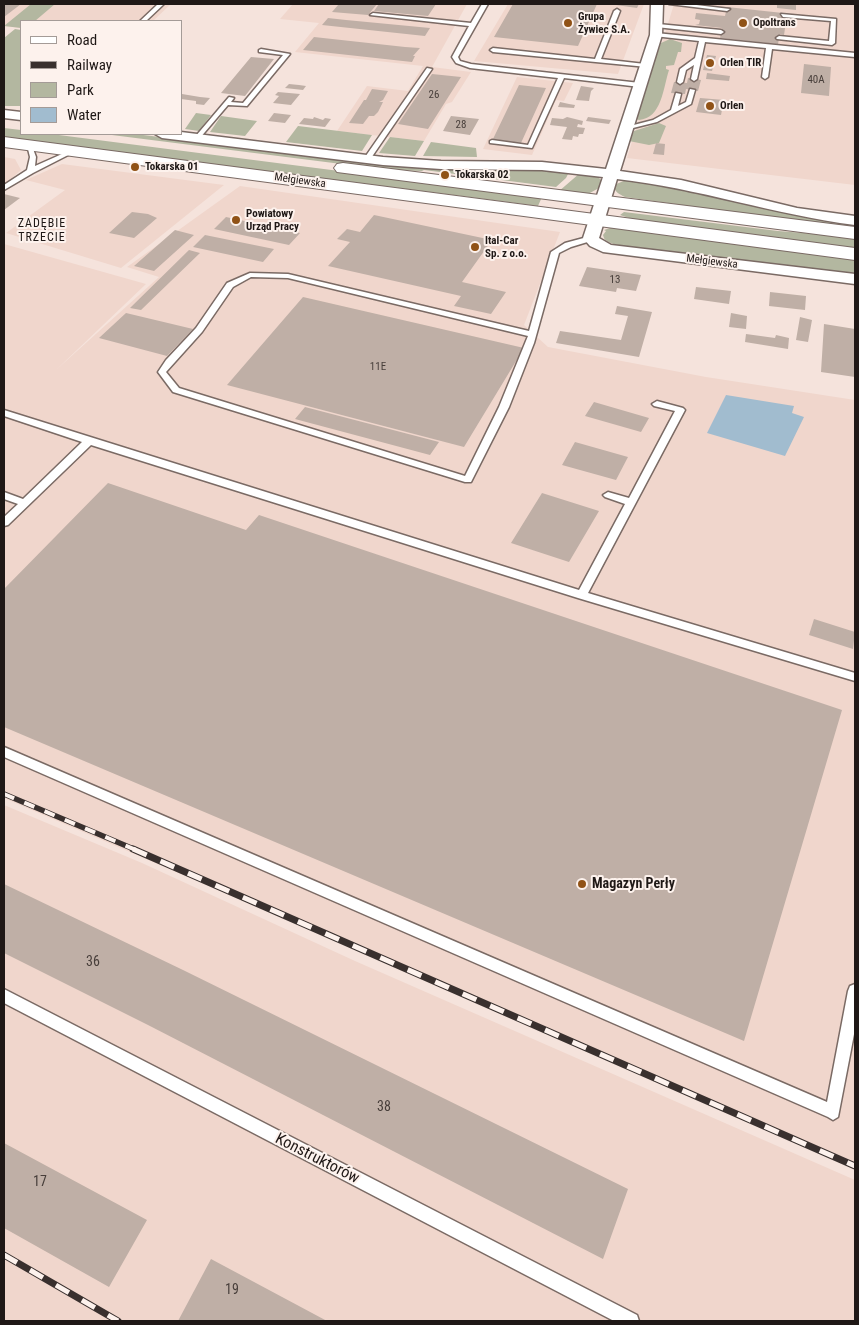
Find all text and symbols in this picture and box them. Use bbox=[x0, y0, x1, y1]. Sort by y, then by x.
place label: Grupa Żywiec S.A. bbox=[578, 10, 630, 36]
place label: Opoltrans bbox=[753, 16, 796, 30]
marker: Grupa Żywiec S.A. bbox=[562, 17, 574, 29]
marker: Opoltrans bbox=[737, 17, 749, 29]
legend bbox=[20, 20, 182, 135]
text: Road bbox=[67, 31, 97, 49]
text: Railway bbox=[67, 56, 112, 74]
place label: Orlen TIR bbox=[720, 56, 761, 70]
marker: Orlen TIR bbox=[704, 57, 716, 69]
house number: 40A bbox=[807, 73, 825, 87]
text: Park bbox=[67, 81, 94, 99]
house number: 26 bbox=[429, 88, 439, 102]
place label: Orlen bbox=[720, 99, 744, 113]
marker: Orlen bbox=[704, 100, 716, 112]
text: Water bbox=[67, 106, 101, 124]
house number: 28 bbox=[456, 118, 466, 132]
place label: Tokarska 01 bbox=[145, 160, 199, 174]
marker: Tokarska 01 bbox=[129, 161, 141, 173]
place label: Tokarska 02 bbox=[455, 168, 509, 182]
marker: Tokarska 02 bbox=[439, 169, 451, 181]
street label: Mełgiewska bbox=[273, 171, 327, 191]
place label: Powiatowy Urząd Pracy bbox=[246, 207, 299, 233]
marker: Powiatowy Urząd Pracy bbox=[230, 214, 242, 226]
district label: ZADĘBIE TRZECIE bbox=[17, 217, 67, 245]
place label: Ital-Car Sp. z o.o. bbox=[485, 234, 527, 260]
marker: Ital-Car Sp. z o.o. bbox=[469, 241, 481, 253]
street label: Mełgiewska bbox=[686, 252, 738, 272]
house number: 13 bbox=[610, 273, 620, 287]
house number: 11E bbox=[370, 360, 386, 374]
place label: Magazyn Perły bbox=[592, 876, 675, 892]
marker: Magazyn Perły bbox=[576, 878, 588, 890]
house number: 36 bbox=[86, 954, 100, 970]
house number: 38 bbox=[377, 1099, 391, 1115]
street label: Konstruktorów bbox=[272, 1130, 362, 1188]
house number: 17 bbox=[33, 1174, 47, 1190]
house number: 19 bbox=[225, 1282, 239, 1298]

